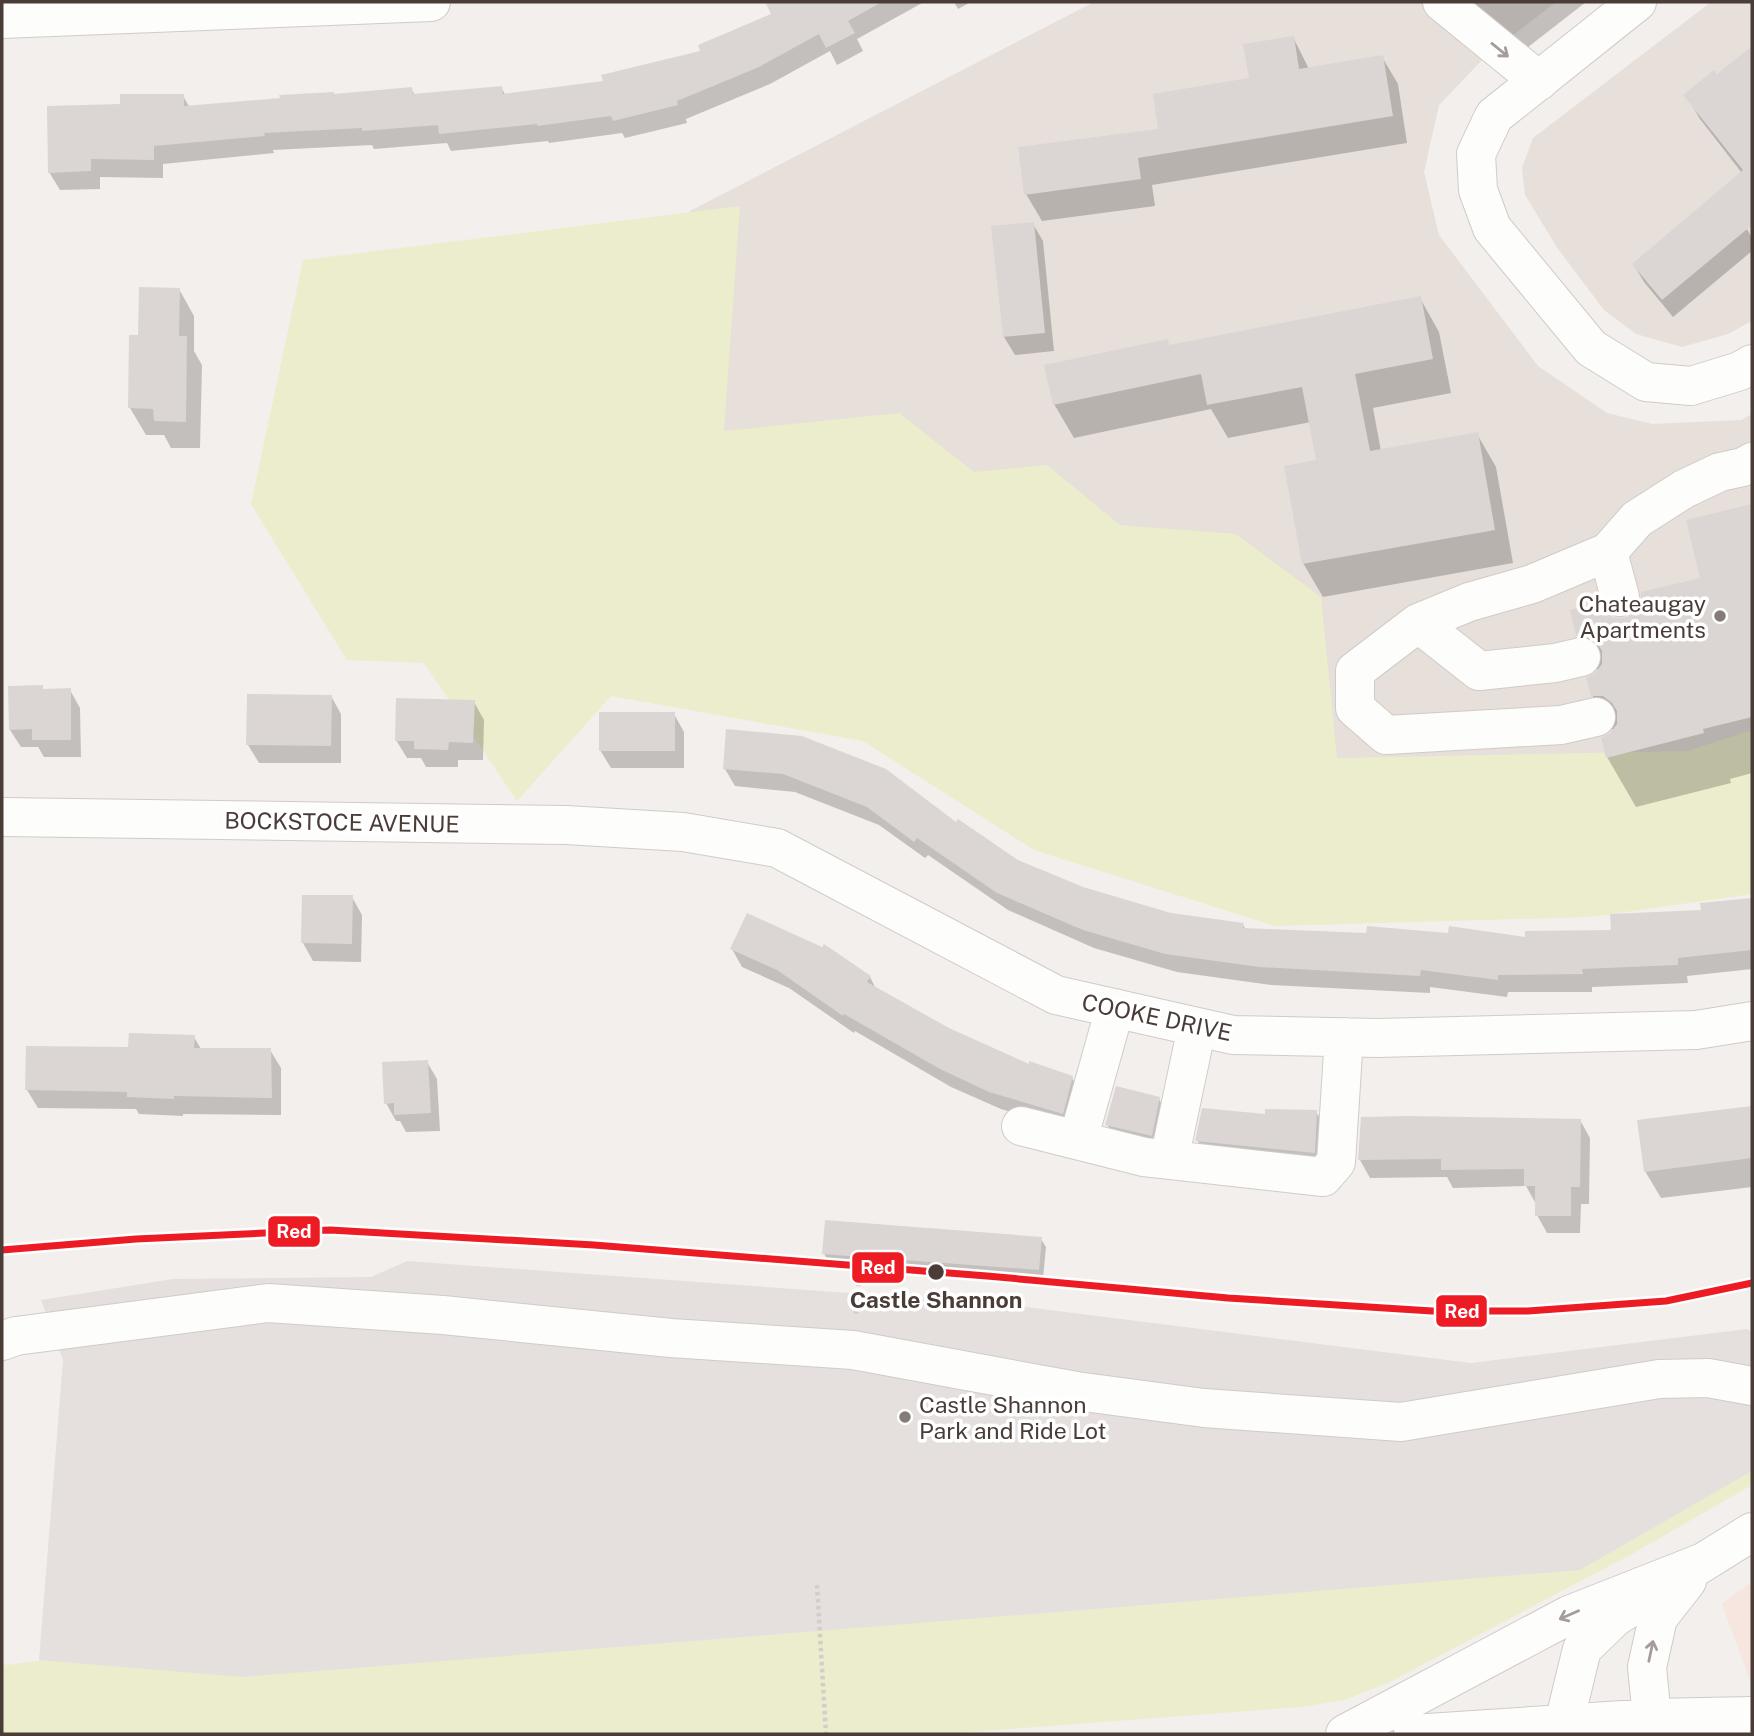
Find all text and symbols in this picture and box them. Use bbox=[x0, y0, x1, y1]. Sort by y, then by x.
one-way arrow bbox=[1490, 42, 1508, 58]
place label: Chateaugay Apartments bbox=[1579, 590, 1706, 643]
marker: Chateaugay Apartments bbox=[1712, 608, 1728, 624]
street label: BOCKSTOCE AVENUE bbox=[224, 806, 460, 838]
street label: COOKE DRIVE bbox=[1079, 988, 1235, 1046]
line badge: Red bbox=[267, 1215, 321, 1248]
text: Red bbox=[276, 1220, 312, 1242]
line badge: Red bbox=[851, 1251, 905, 1284]
text: Red bbox=[860, 1256, 896, 1278]
marker: Castle Shannon bbox=[926, 1262, 946, 1282]
place label: Castle Shannon bbox=[850, 1286, 1022, 1313]
line badge: Red bbox=[1435, 1294, 1488, 1328]
text: Red bbox=[1444, 1300, 1480, 1322]
place label: Castle Shannon Park and Ride Lot bbox=[919, 1391, 1106, 1444]
marker: Castle Shannon Park and Ride Lot bbox=[897, 1409, 913, 1425]
one-way arrow bbox=[1559, 1609, 1580, 1622]
one-way arrow bbox=[1644, 1640, 1658, 1663]

